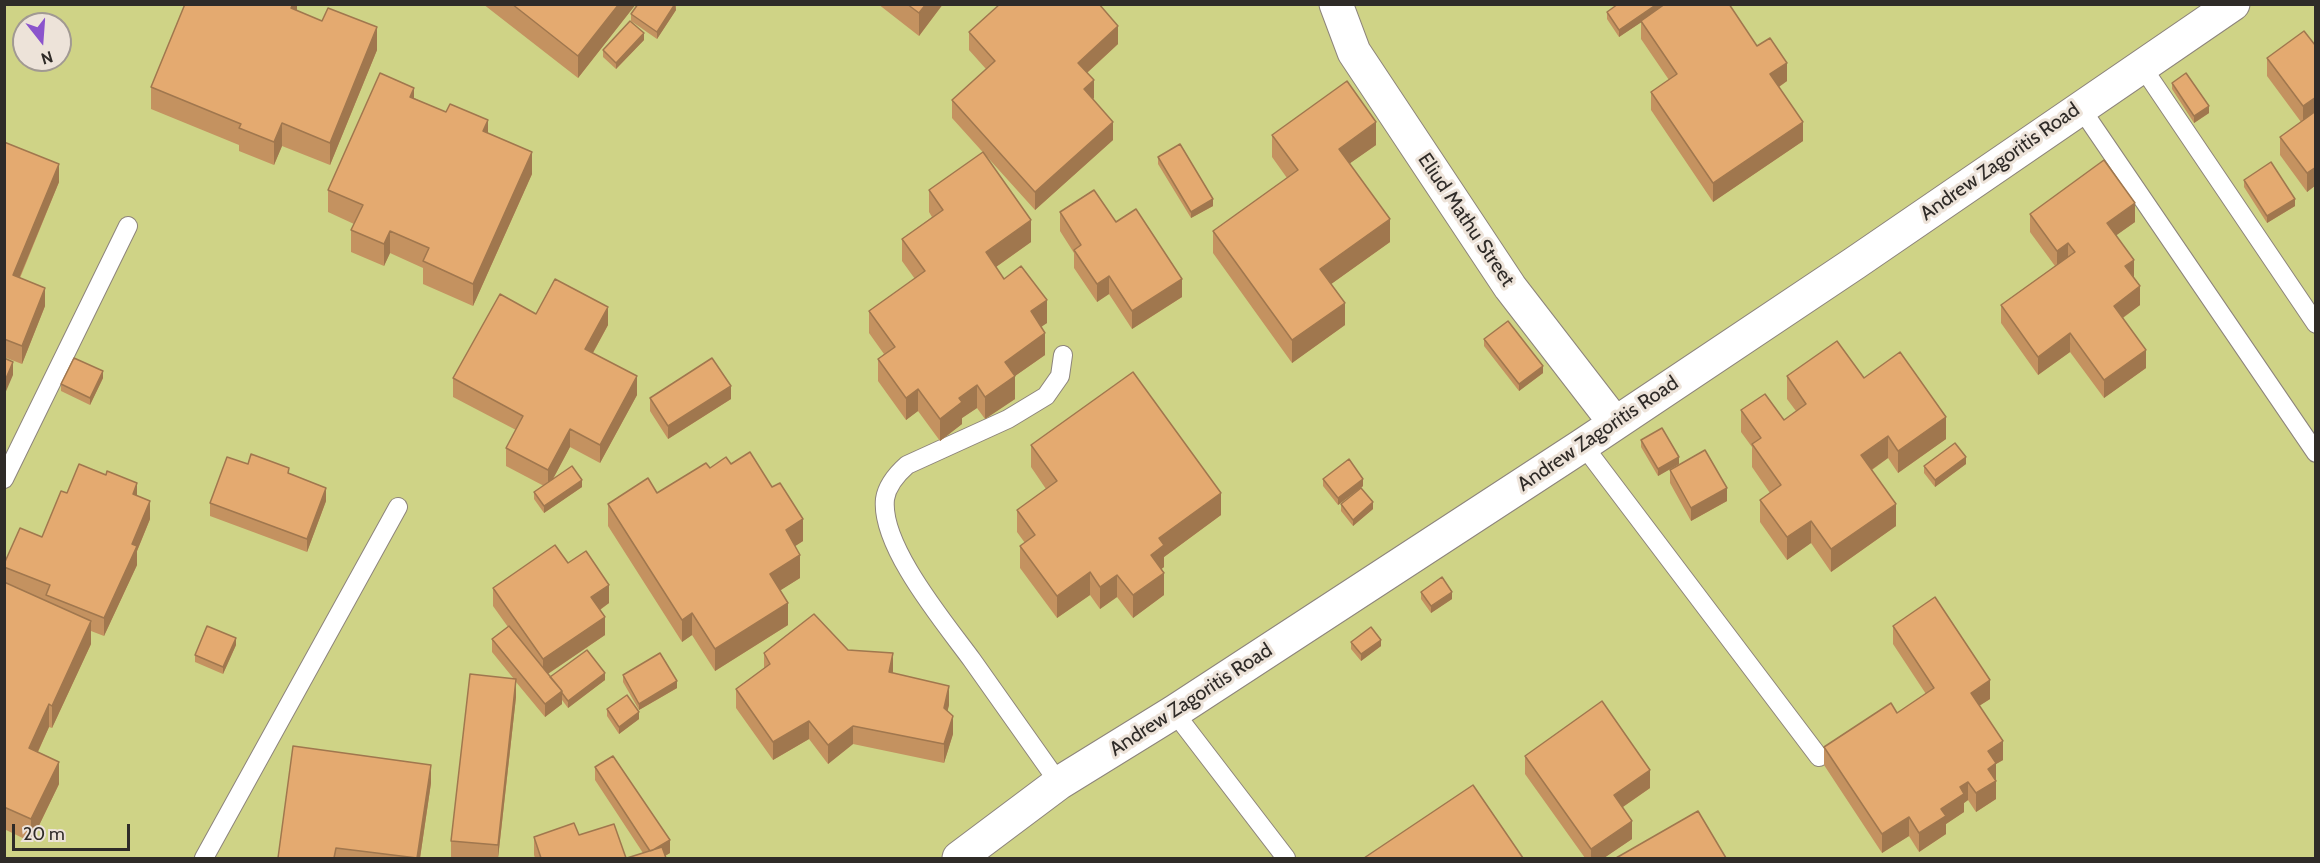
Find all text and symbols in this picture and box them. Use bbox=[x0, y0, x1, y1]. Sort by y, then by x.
north arrow bbox=[12, 12, 72, 72]
text: N bbox=[39, 47, 55, 69]
street label: Andrew Zagoritis Road bbox=[1916, 98, 2084, 226]
street label: Eliud Mathu Street bbox=[1413, 149, 1519, 291]
street label: Andrew Zagoritis Road bbox=[1513, 371, 1683, 497]
street label: Andrew Zagoritis Road bbox=[1105, 638, 1277, 762]
scale bar bbox=[15, 812, 134, 850]
text: 20 m bbox=[23, 823, 65, 845]

